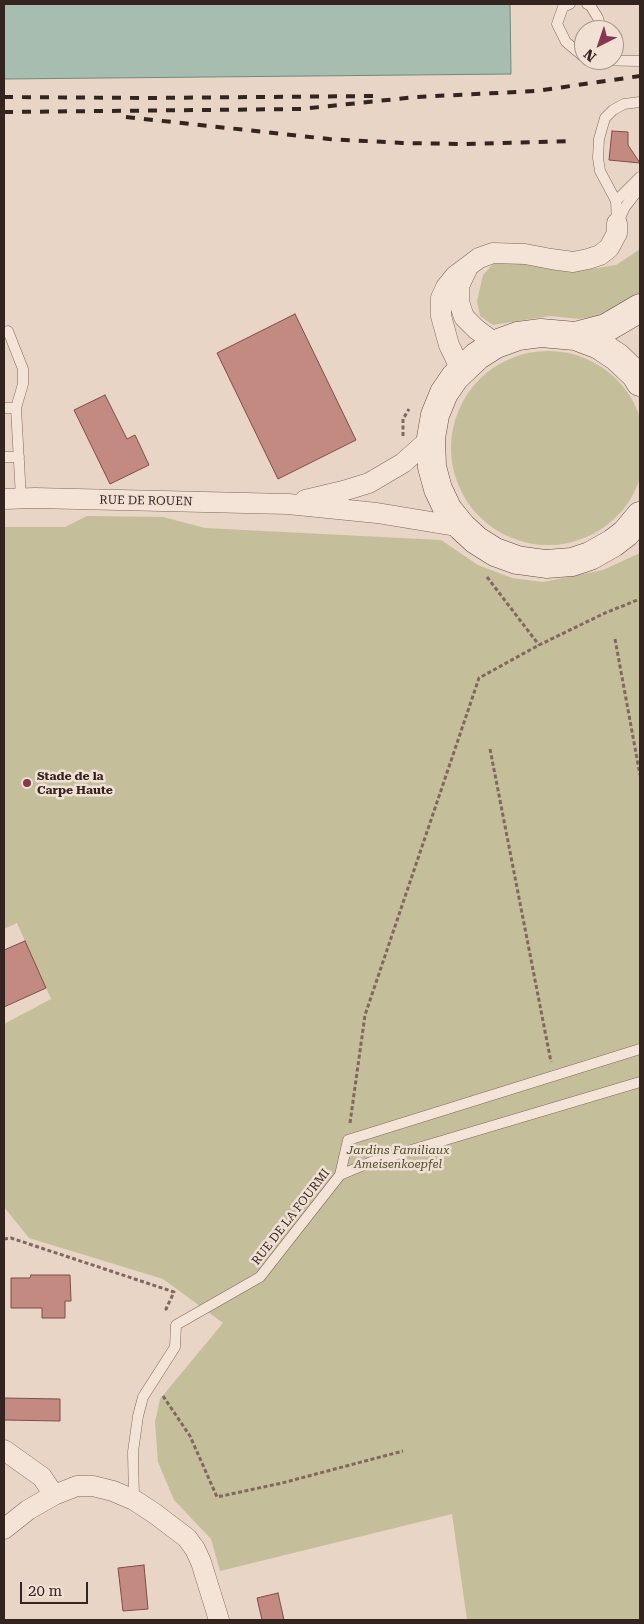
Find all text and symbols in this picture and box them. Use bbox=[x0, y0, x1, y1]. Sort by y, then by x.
north arrow bbox=[574, 20, 624, 70]
text: N bbox=[580, 46, 599, 65]
street label: RUE DE ROUEN bbox=[99, 493, 193, 509]
place label: Stade de la Carpe Haute bbox=[37, 769, 113, 797]
marker: Stade de la Carpe Haute bbox=[21, 777, 33, 789]
park label: Jardins Familiaux Ameisenkoepfel bbox=[347, 1143, 449, 1171]
street label: RUE DE LA FOURMI bbox=[249, 1166, 333, 1268]
scale bar bbox=[22, 1572, 90, 1604]
text: 20 m bbox=[28, 1582, 62, 1600]

